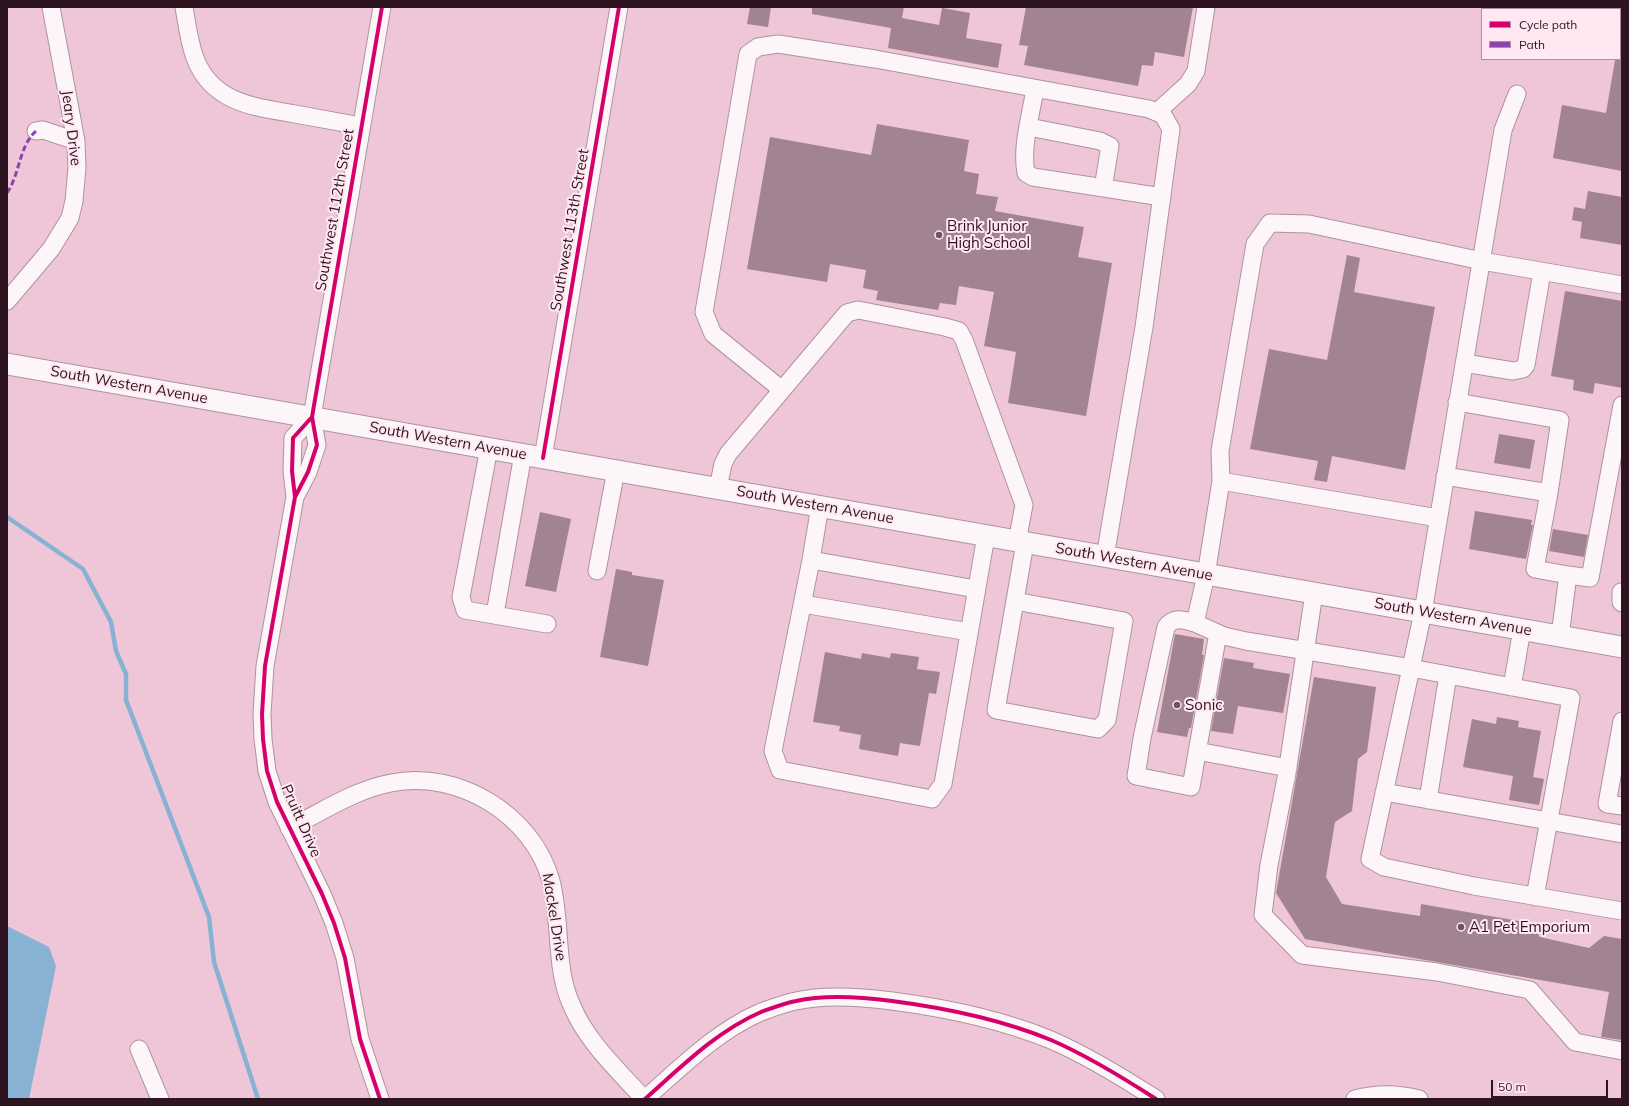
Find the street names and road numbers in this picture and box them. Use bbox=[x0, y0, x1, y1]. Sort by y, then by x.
street label: Jeary Drive bbox=[57, 89, 85, 167]
street label: Southwest 112th Street bbox=[312, 127, 358, 293]
street label: Southwest 113th Street bbox=[547, 147, 593, 313]
street label: South Western Avenue bbox=[49, 362, 209, 408]
street label: South Western Avenue bbox=[368, 418, 528, 464]
street label: South Western Avenue bbox=[735, 482, 895, 528]
street label: South Western Avenue bbox=[1054, 539, 1214, 585]
street label: South Western Avenue bbox=[1373, 594, 1533, 640]
street label: Pruitt Drive bbox=[277, 782, 325, 860]
street label: Mackel Drive bbox=[538, 872, 570, 962]

